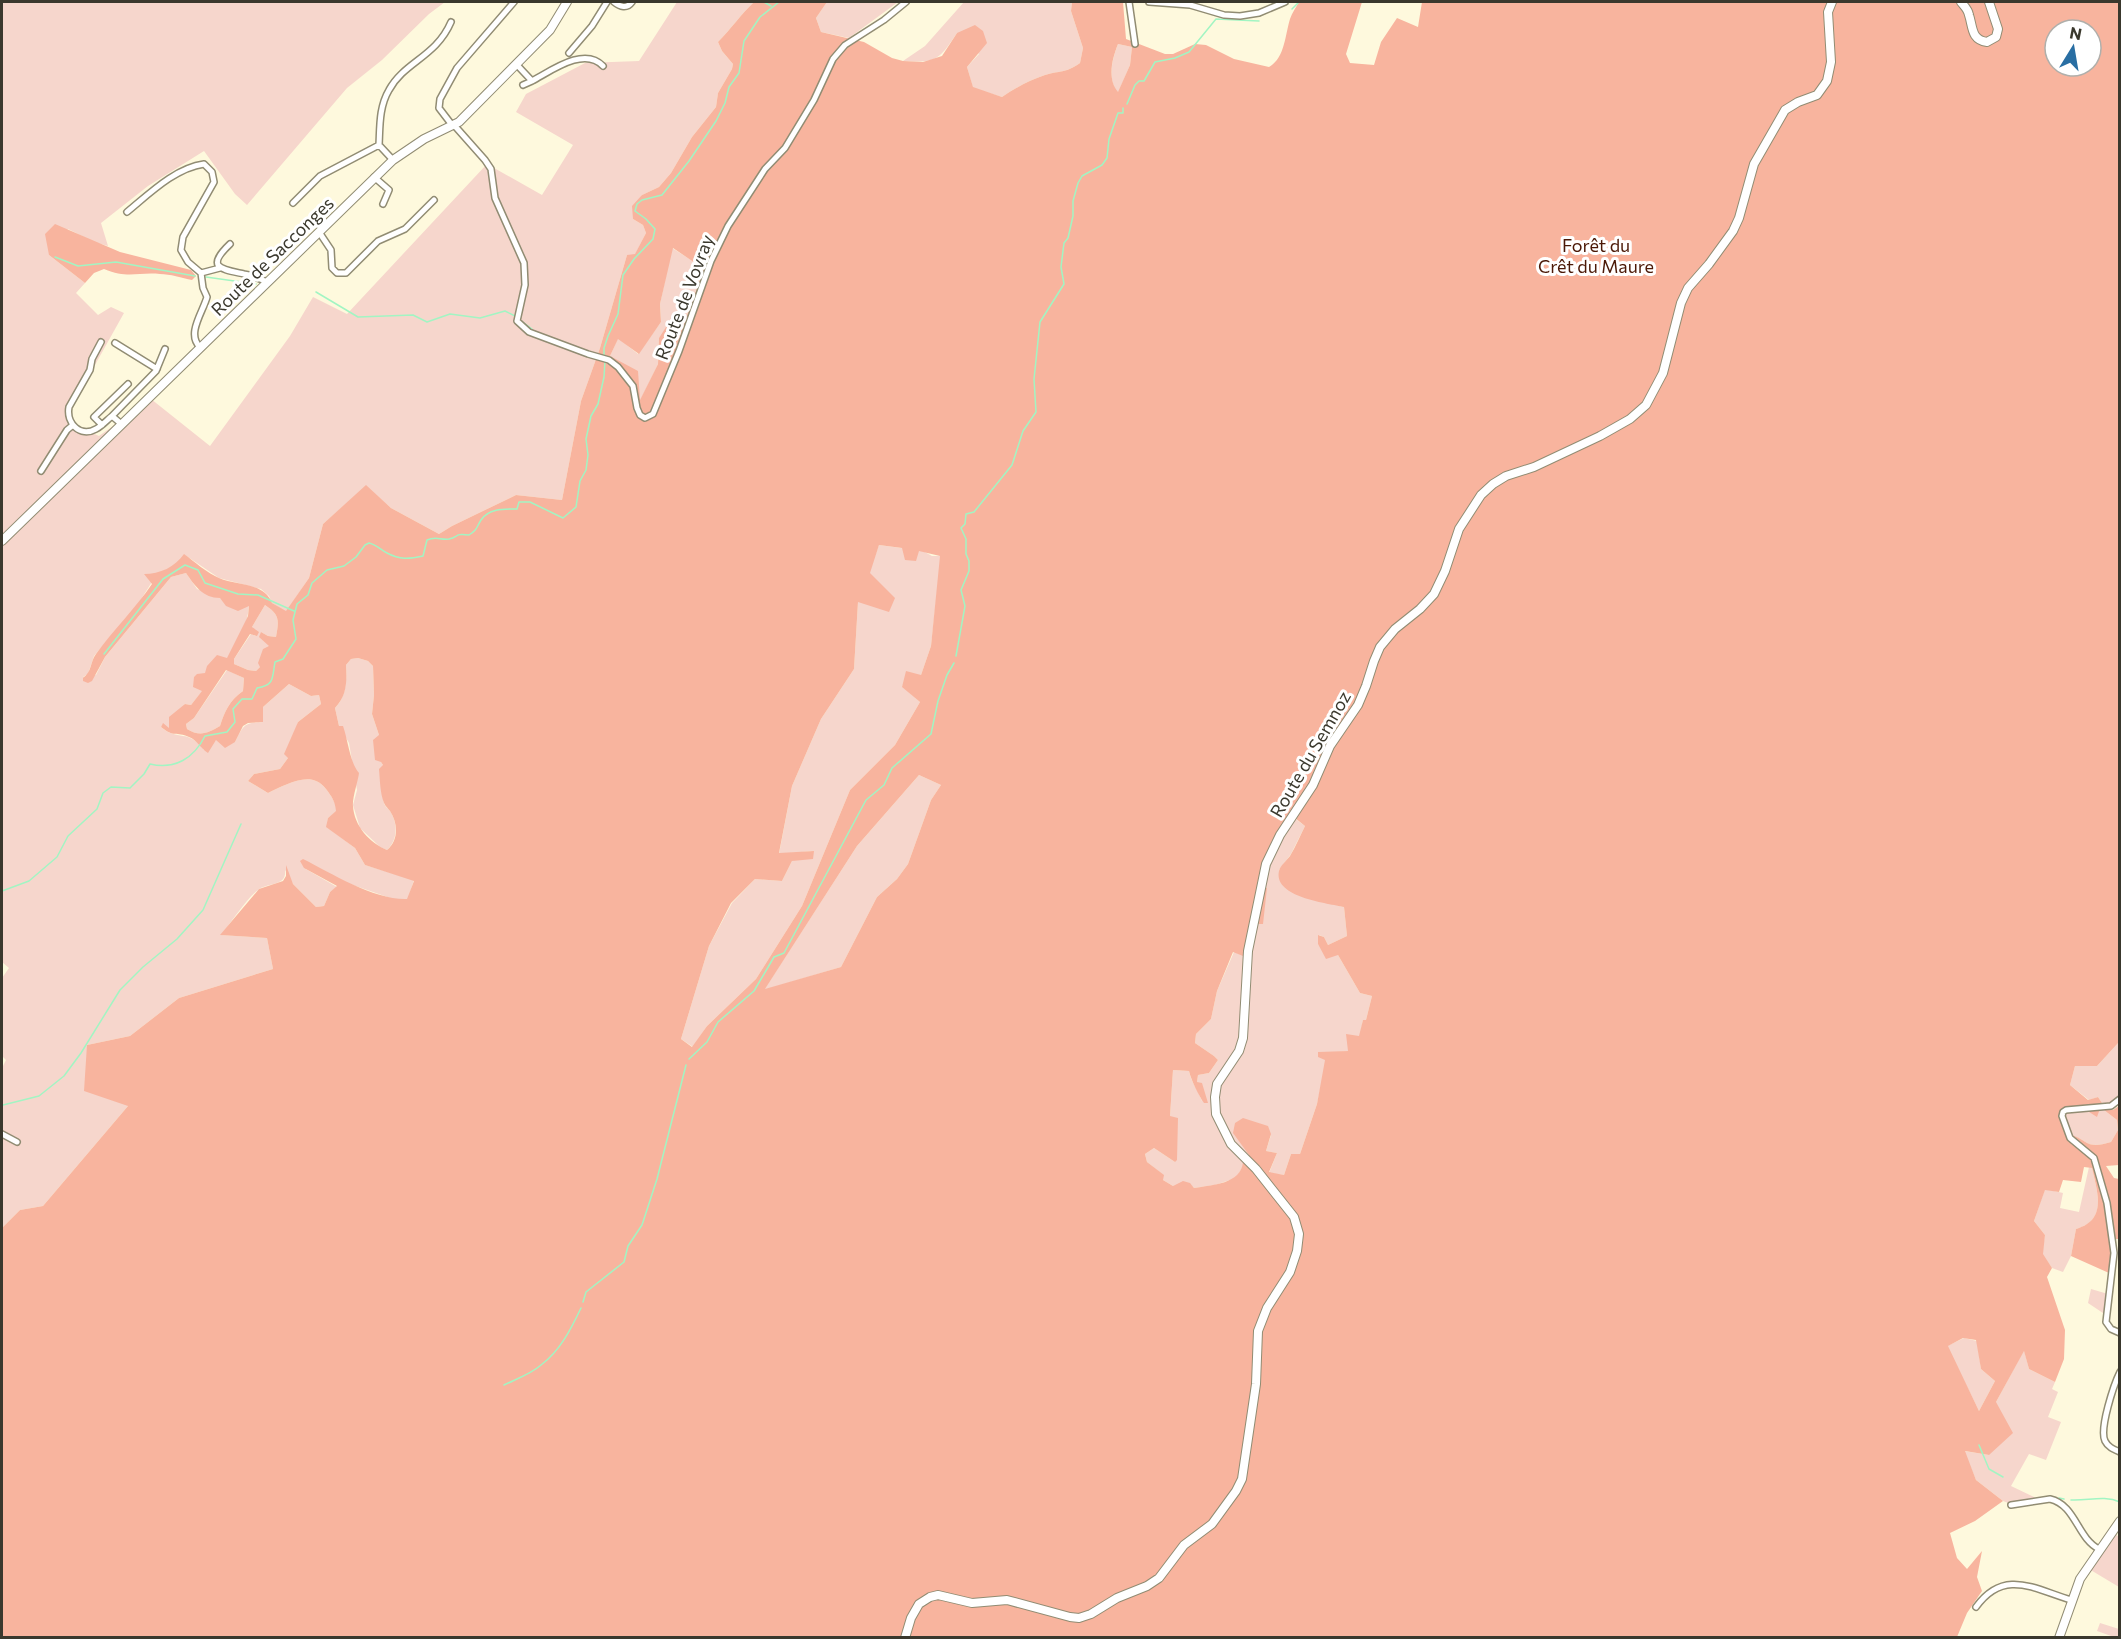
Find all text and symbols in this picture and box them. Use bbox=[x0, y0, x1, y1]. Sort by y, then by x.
north arrow bbox=[2043, 18, 2103, 78]
text: N bbox=[2068, 22, 2084, 43]
street label: Route de Sacconges bbox=[206, 192, 338, 320]
street label: Route de Vovray bbox=[650, 231, 718, 363]
park label: Forêt du Crêt du Maure bbox=[1538, 234, 1654, 277]
street label: Route du Semnoz bbox=[1265, 687, 1355, 821]

